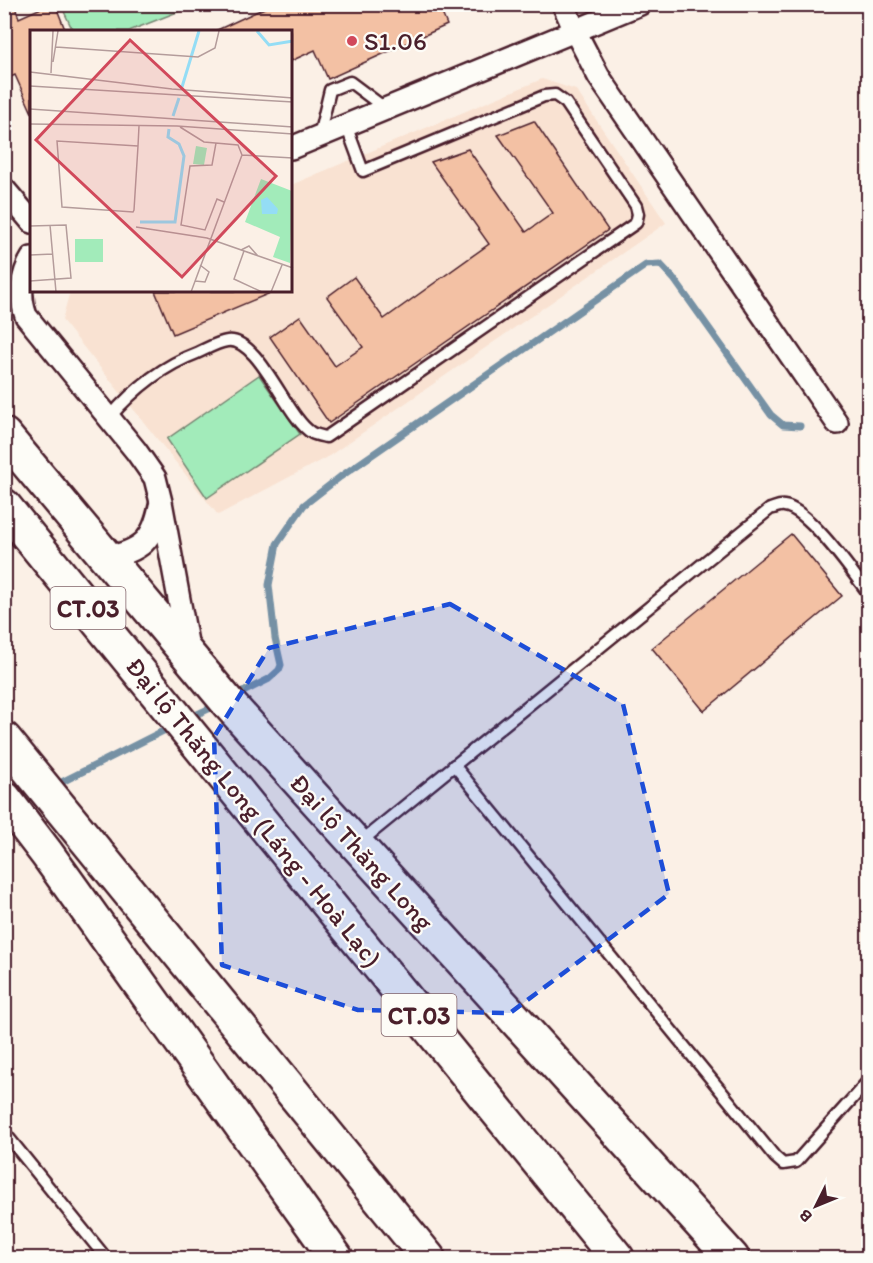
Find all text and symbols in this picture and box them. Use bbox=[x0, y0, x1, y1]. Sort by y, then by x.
place label: S1.06 bbox=[364, 25, 427, 57]
inset map bbox=[30, 30, 292, 292]
marker: S1.06 bbox=[345, 34, 359, 48]
road number: CT.03 bbox=[50, 587, 125, 629]
street label: Đại lộ Thăng Long (Láng - Hoà Lạc) bbox=[120, 651, 388, 973]
street label: Đại lộ Thăng Long bbox=[284, 767, 440, 937]
road number: CT.03 bbox=[382, 994, 456, 1036]
north arrow bbox=[786, 1176, 846, 1236]
text: B bbox=[794, 1205, 816, 1226]

